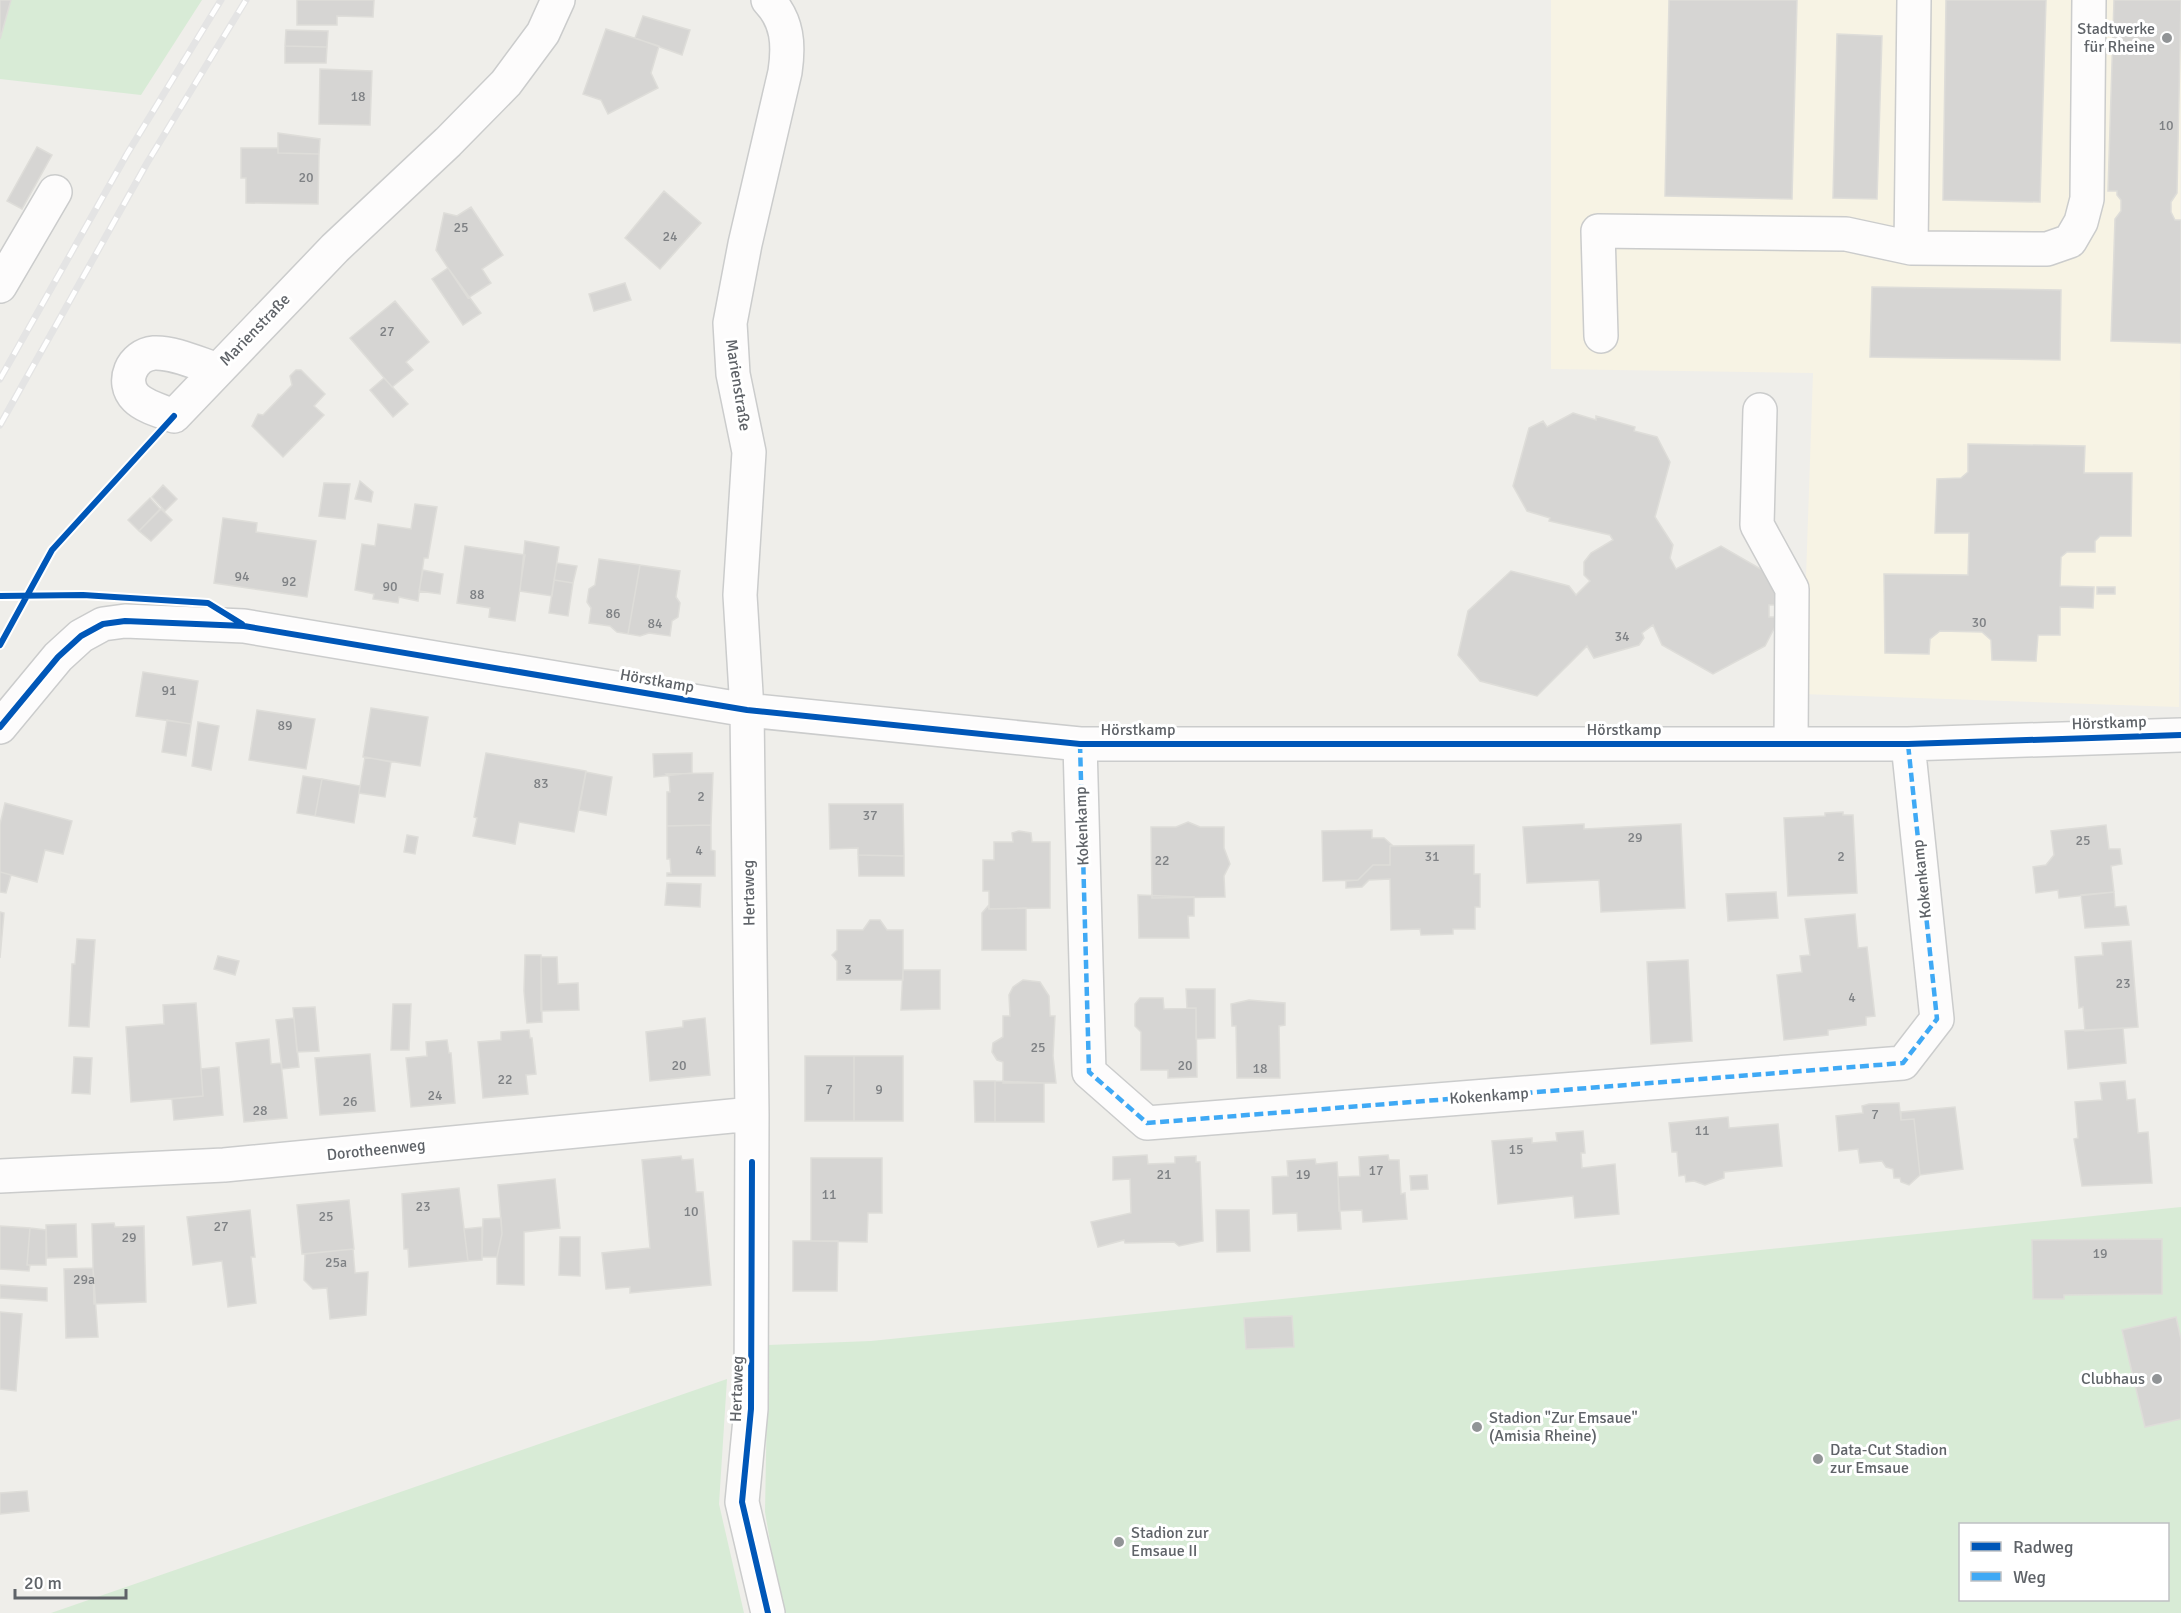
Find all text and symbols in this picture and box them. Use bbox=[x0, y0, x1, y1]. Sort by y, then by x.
place label: Stadtwerke für Rheine bbox=[2077, 19, 2155, 57]
marker: Stadtwerke für Rheine bbox=[2160, 31, 2174, 45]
house number: 18 bbox=[350, 88, 366, 105]
house number: 10 bbox=[2158, 117, 2174, 134]
house number: 20 bbox=[298, 169, 314, 186]
house number: 25 bbox=[453, 219, 469, 236]
house number: 24 bbox=[662, 228, 678, 245]
street label: Marienstraße bbox=[216, 290, 294, 370]
house number: 27 bbox=[379, 323, 395, 340]
street label: Marienstraße bbox=[721, 338, 755, 432]
house number: 94 bbox=[234, 568, 250, 585]
house number: 92 bbox=[281, 573, 297, 590]
house number: 90 bbox=[382, 578, 398, 595]
house number: 88 bbox=[469, 586, 485, 603]
house number: 86 bbox=[605, 605, 621, 622]
house number: 30 bbox=[1971, 614, 1987, 631]
house number: 84 bbox=[647, 615, 663, 632]
house number: 34 bbox=[1614, 628, 1630, 645]
street label: Hörstkamp bbox=[618, 665, 696, 697]
house number: 91 bbox=[161, 682, 177, 699]
street label: Hörstkamp bbox=[2071, 712, 2147, 734]
house number: 89 bbox=[277, 717, 293, 734]
street label: Hörstkamp bbox=[1101, 720, 1175, 740]
street label: Hörstkamp bbox=[1587, 720, 1661, 740]
house number: 83 bbox=[533, 775, 549, 792]
street label: Kokenkamp bbox=[1071, 786, 1093, 866]
house number: 2 bbox=[697, 788, 705, 805]
house number: 37 bbox=[862, 807, 878, 824]
house number: 29 bbox=[1627, 829, 1643, 846]
house number: 25 bbox=[2075, 832, 2091, 849]
street label: Kokenkamp bbox=[1908, 838, 1936, 920]
house number: 4 bbox=[695, 842, 703, 859]
house number: 31 bbox=[1424, 848, 1440, 865]
house number: 2 bbox=[1837, 848, 1845, 865]
house number: 22 bbox=[1154, 852, 1170, 869]
street label: Hertaweg bbox=[738, 860, 760, 926]
house number: 3 bbox=[844, 961, 852, 978]
house number: 23 bbox=[2115, 975, 2131, 992]
house number: 4 bbox=[1848, 989, 1856, 1006]
house number: 25 bbox=[1030, 1039, 1046, 1056]
house number: 20 bbox=[671, 1057, 687, 1074]
house number: 20 bbox=[1177, 1057, 1193, 1074]
house number: 18 bbox=[1252, 1060, 1268, 1077]
house number: 22 bbox=[497, 1071, 513, 1088]
house number: 7 bbox=[825, 1081, 833, 1098]
house number: 9 bbox=[875, 1081, 883, 1098]
street label: Kokenkamp bbox=[1449, 1083, 1529, 1109]
house number: 24 bbox=[427, 1087, 443, 1104]
house number: 26 bbox=[342, 1093, 358, 1110]
house number: 28 bbox=[252, 1102, 268, 1119]
house number: 7 bbox=[1871, 1106, 1879, 1123]
house number: 11 bbox=[1694, 1122, 1710, 1139]
street label: Dorotheenweg bbox=[326, 1135, 426, 1165]
house number: 15 bbox=[1508, 1141, 1524, 1158]
house number: 17 bbox=[1368, 1162, 1384, 1179]
house number: 21 bbox=[1156, 1166, 1172, 1183]
house number: 19 bbox=[1295, 1166, 1311, 1183]
house number: 11 bbox=[821, 1186, 837, 1203]
house number: 23 bbox=[415, 1198, 431, 1215]
house number: 10 bbox=[683, 1203, 699, 1220]
house number: 25 bbox=[318, 1208, 334, 1225]
house number: 27 bbox=[213, 1218, 229, 1235]
house number: 29 bbox=[121, 1229, 137, 1246]
house number: 19 bbox=[2092, 1245, 2108, 1262]
house number: 25a bbox=[325, 1254, 347, 1271]
house number: 29a bbox=[73, 1271, 95, 1288]
street label: Hertaweg bbox=[726, 1355, 748, 1423]
place label: Clubhaus bbox=[2081, 1369, 2145, 1389]
marker: Clubhaus bbox=[2150, 1372, 2164, 1386]
place label: Stadion "Zur Emsaue" (Amisia Rheine) bbox=[1489, 1408, 1638, 1446]
marker: Stadion "Zur Emsaue" (Amisia Rheine) bbox=[1470, 1420, 1484, 1434]
place label: Data-Cut Stadion zur Emsaue bbox=[1830, 1440, 1947, 1478]
marker: Data-Cut Stadion zur Emsaue bbox=[1811, 1452, 1825, 1466]
place label: Stadion zur Emsaue II bbox=[1131, 1523, 1209, 1561]
legend bbox=[1959, 1523, 2169, 1601]
marker: Stadion zur Emsaue II bbox=[1112, 1535, 1126, 1549]
text: Radweg bbox=[2013, 1536, 2074, 1558]
scale bar bbox=[15, 1562, 126, 1600]
text: Weg bbox=[2013, 1566, 2046, 1588]
text: 20 m bbox=[24, 1572, 62, 1594]

